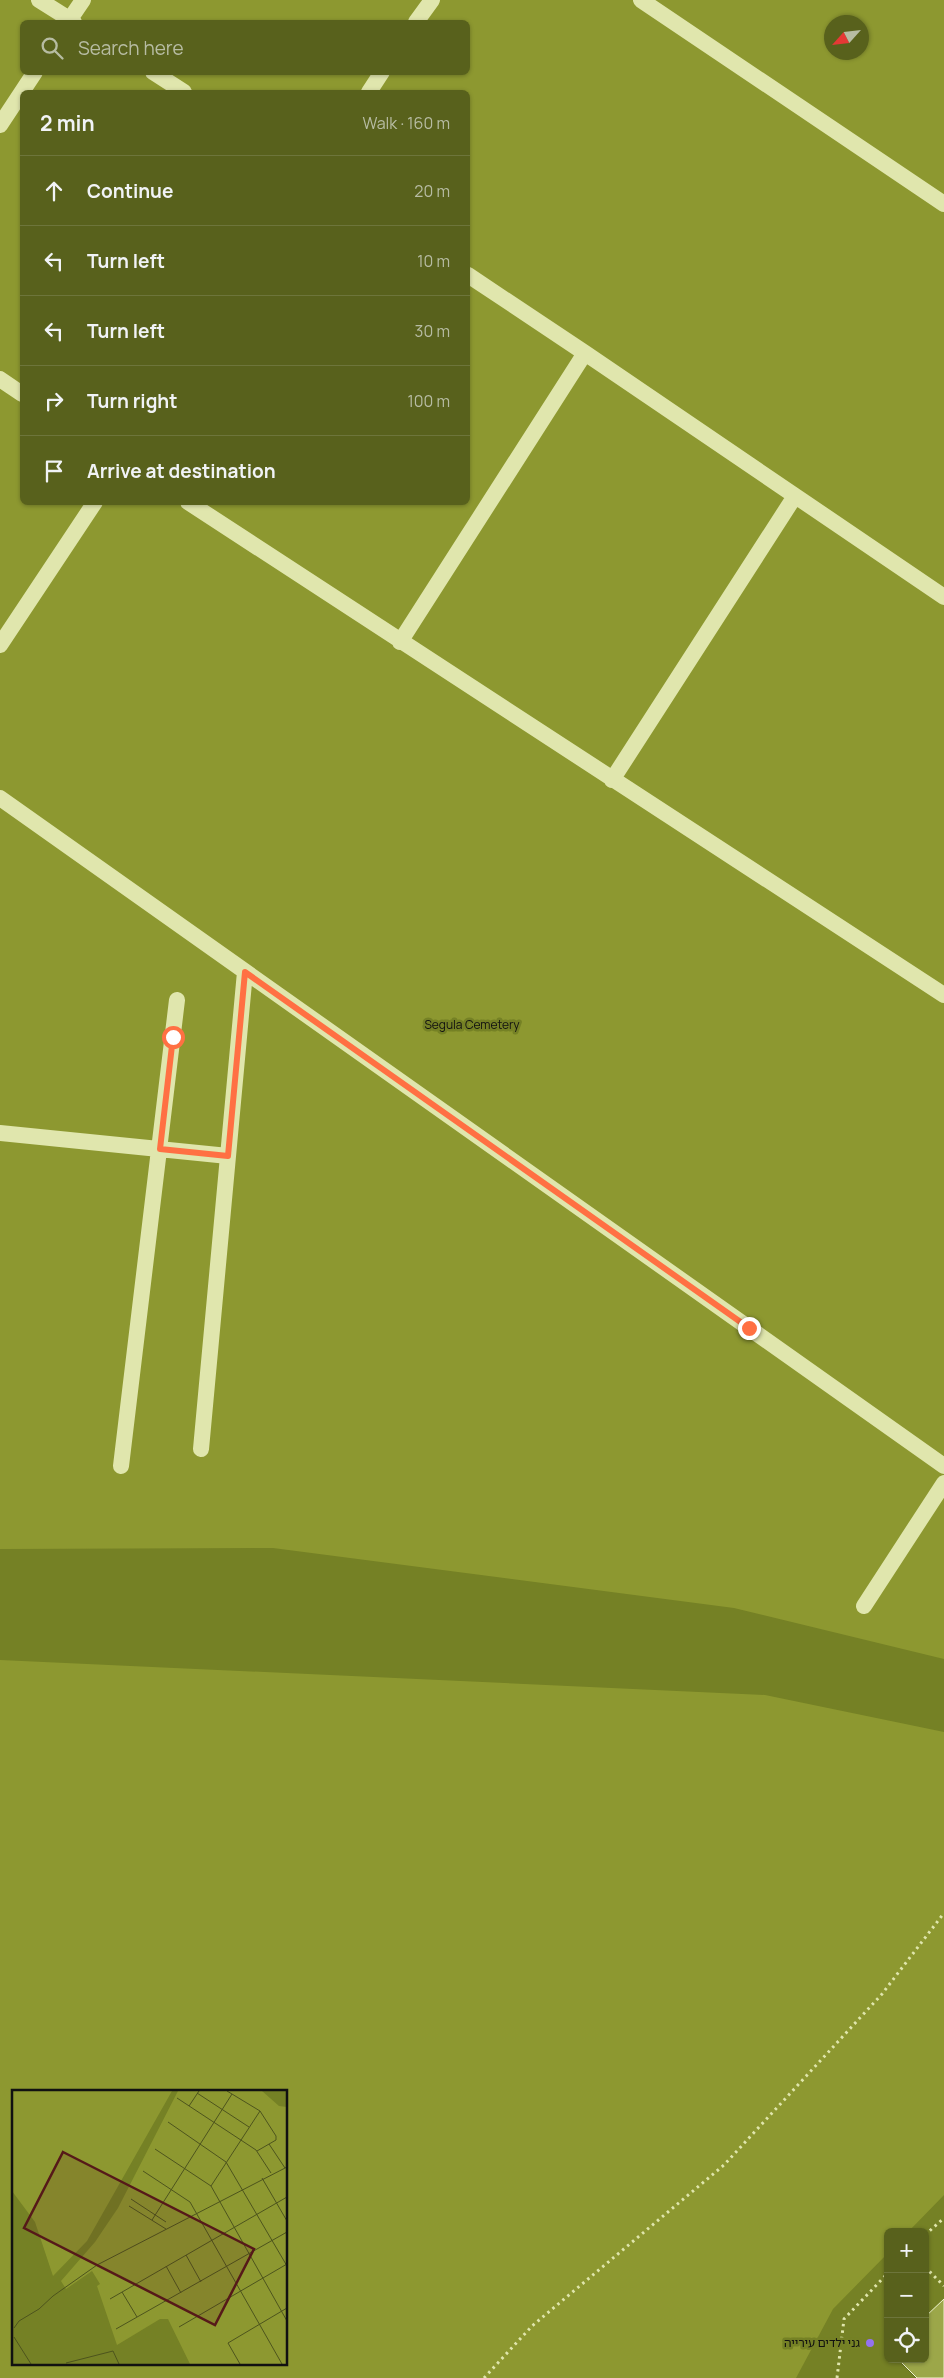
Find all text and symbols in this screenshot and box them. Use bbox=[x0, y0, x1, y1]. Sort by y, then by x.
north arrow bbox=[824, 15, 869, 60]
search box bbox=[20, 20, 470, 75]
icon: search bbox=[38, 34, 66, 62]
text: Search here bbox=[78, 35, 184, 61]
text: 2 min bbox=[40, 109, 95, 137]
text: Walk · 160 m bbox=[362, 112, 450, 134]
icon: ahead bbox=[40, 177, 68, 205]
text: Continue bbox=[87, 178, 173, 204]
text: 20 m bbox=[414, 180, 450, 202]
icon: left bbox=[40, 247, 68, 275]
text: Turn left bbox=[87, 248, 165, 274]
text: 10 m bbox=[417, 250, 450, 272]
icon: left bbox=[40, 317, 68, 345]
text: Turn left bbox=[87, 318, 165, 344]
text: 30 m bbox=[415, 320, 450, 342]
icon: right bbox=[40, 387, 68, 415]
text: Turn right bbox=[87, 388, 177, 414]
text: 100 m bbox=[407, 390, 450, 412]
icon: arrive bbox=[40, 457, 68, 485]
text: Arrive at destination bbox=[87, 458, 276, 484]
park label: Segula Cemetery bbox=[424, 1016, 520, 1033]
route start bbox=[162, 1026, 185, 1049]
route end bbox=[738, 1317, 761, 1340]
inset map bbox=[12, 2090, 288, 2366]
map controls bbox=[884, 2228, 929, 2363]
button: + bbox=[884, 2228, 929, 2273]
button: − bbox=[884, 2273, 929, 2318]
button: locate bbox=[884, 2318, 929, 2363]
place label: גני ילדים עירייה bbox=[784, 2334, 861, 2351]
marker: גני ילדים עירייה bbox=[864, 2337, 876, 2349]

